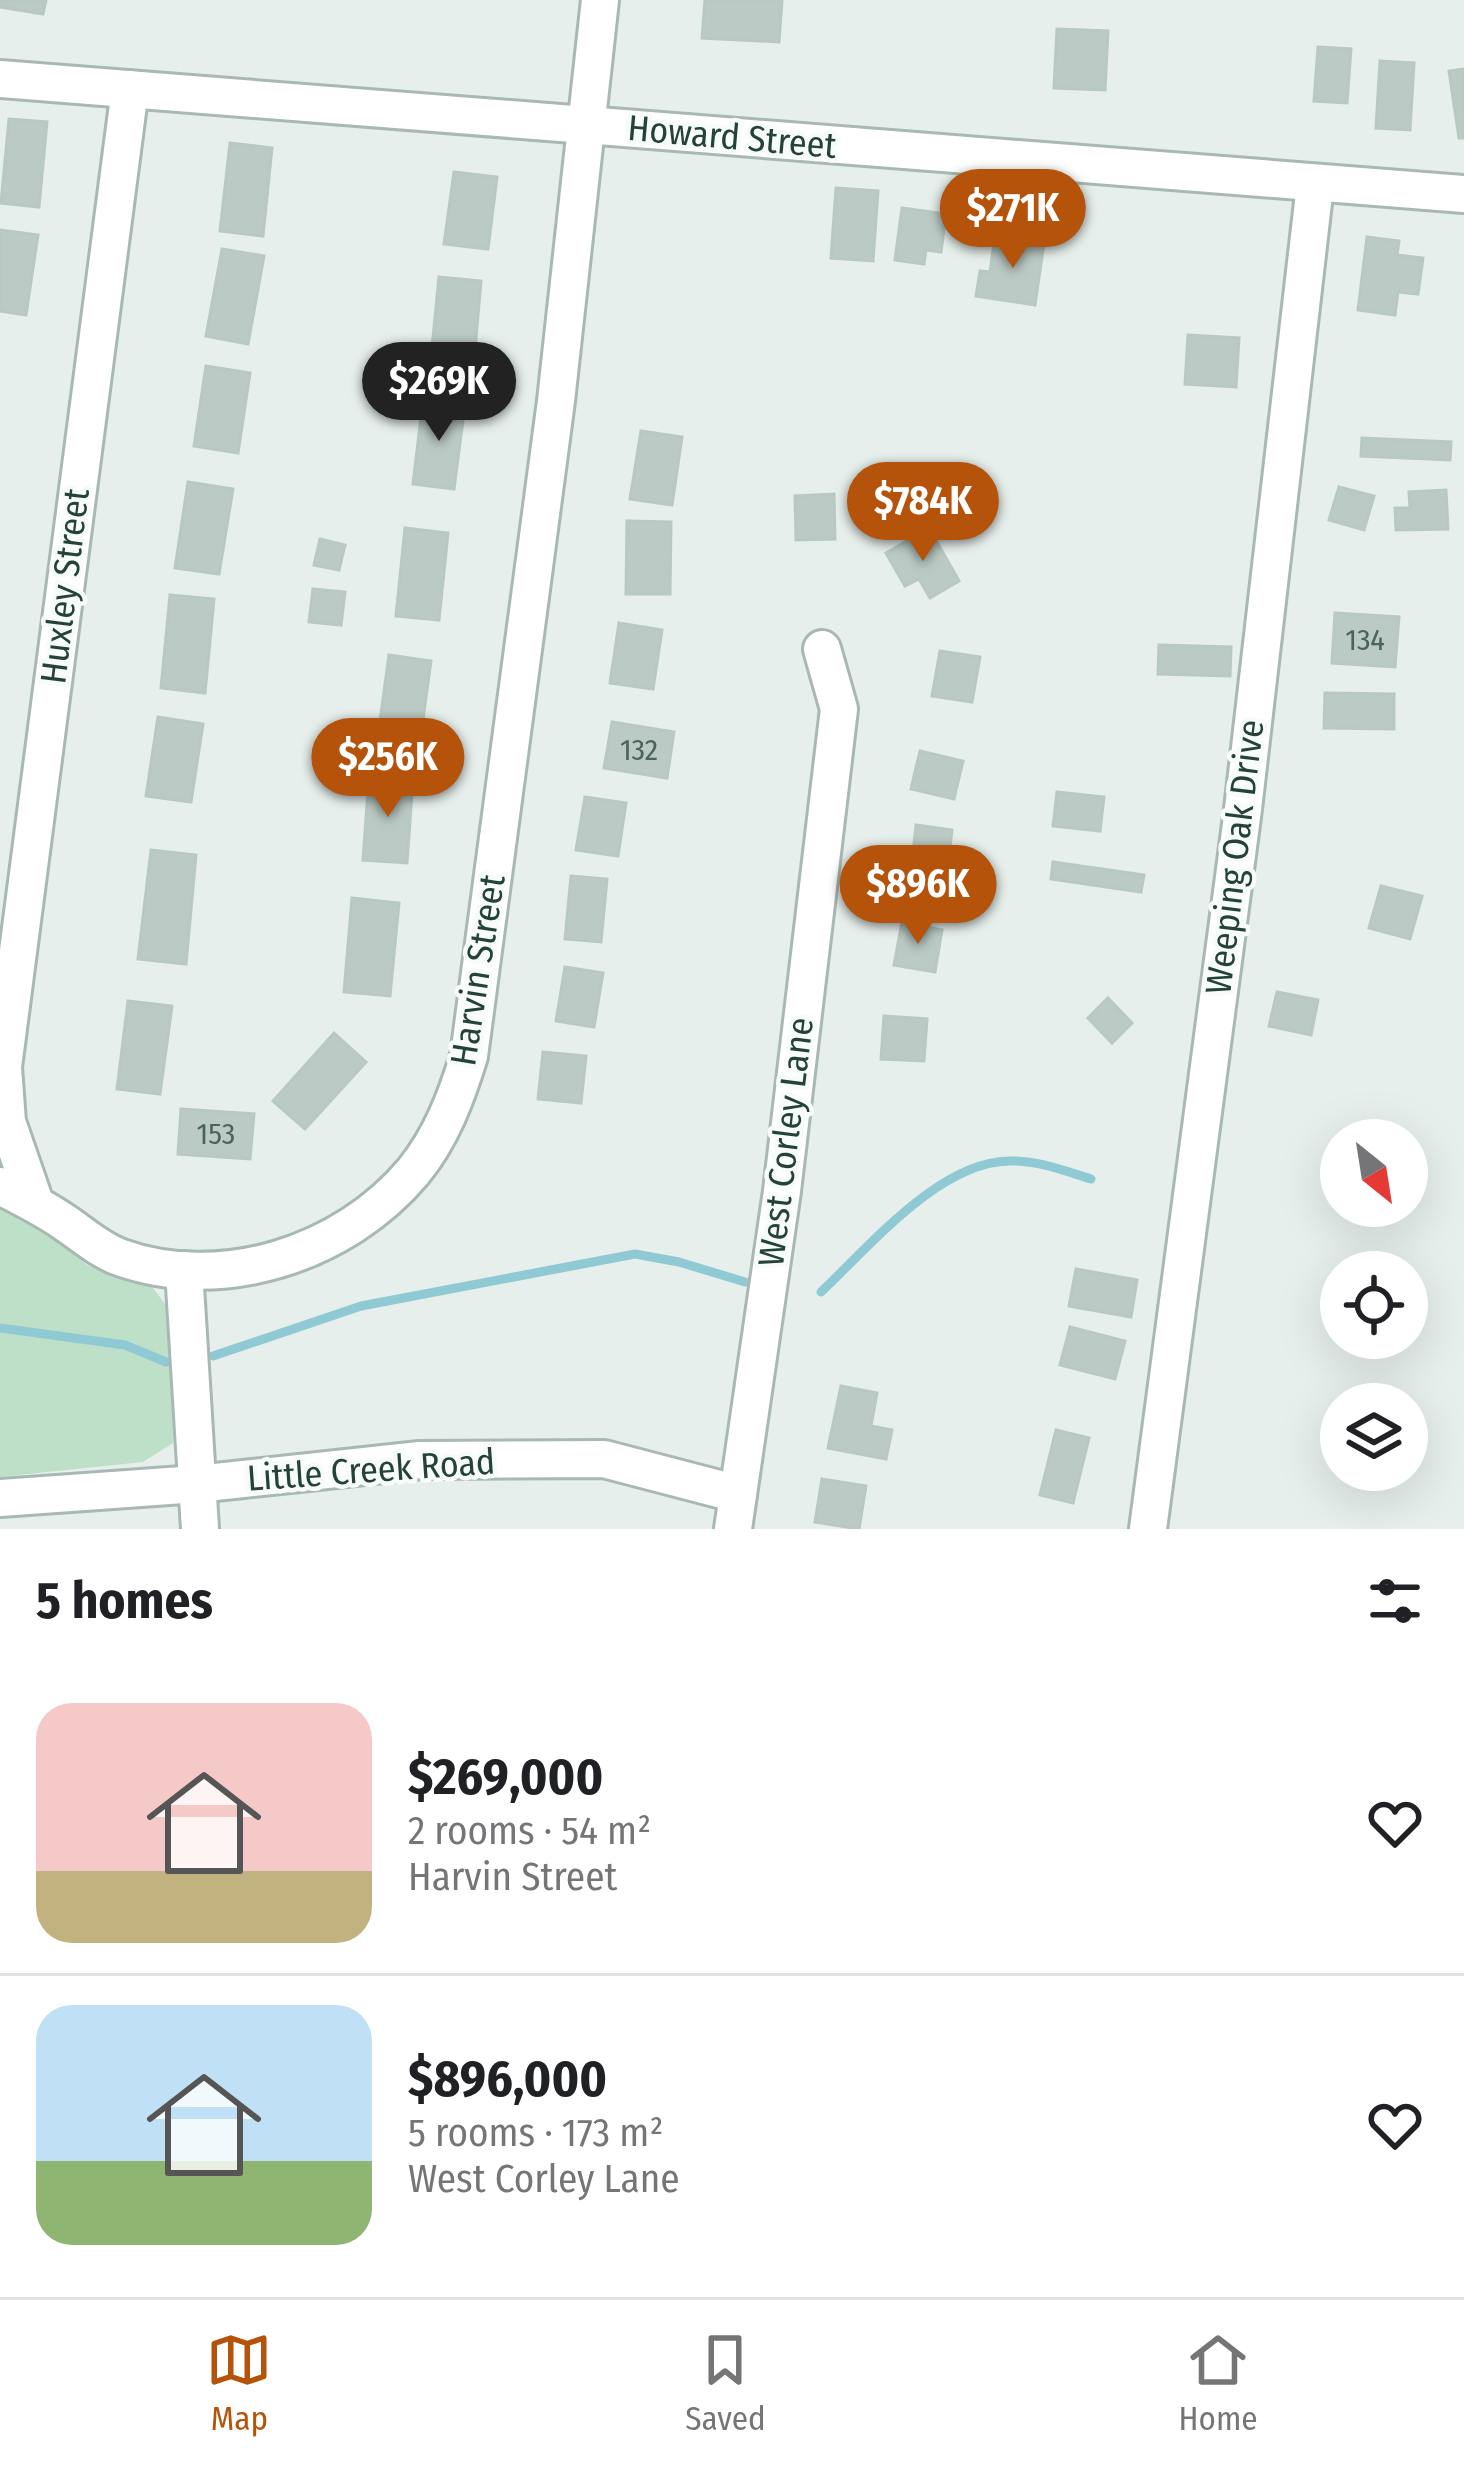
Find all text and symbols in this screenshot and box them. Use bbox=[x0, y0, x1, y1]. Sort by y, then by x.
street label: Howard Street bbox=[626, 106, 838, 168]
pin: $271K bbox=[929, 169, 1097, 271]
text: $271K bbox=[967, 185, 1059, 231]
pin: $269K bbox=[355, 342, 523, 444]
text: $269K bbox=[389, 358, 489, 404]
pin: $784K bbox=[839, 462, 1007, 564]
text: $784K bbox=[874, 478, 972, 524]
street label: Huxley Street bbox=[31, 486, 99, 686]
house number: 134 bbox=[1345, 622, 1385, 658]
street label: Weeping Oak Drive bbox=[1196, 717, 1274, 997]
pin: $256K bbox=[304, 718, 472, 820]
house number: 132 bbox=[620, 732, 658, 768]
text: $256K bbox=[338, 734, 438, 780]
pin: $896K bbox=[834, 845, 1002, 947]
text: $896K bbox=[867, 861, 969, 907]
street label: Harvin Street bbox=[441, 871, 515, 1069]
street label: West Corley Lane bbox=[749, 1015, 823, 1269]
house number: 153 bbox=[197, 1116, 235, 1152]
north arrow bbox=[1320, 1119, 1428, 1227]
map controls bbox=[1320, 1119, 1428, 1491]
button: locate bbox=[1320, 1251, 1428, 1359]
button: layers bbox=[1320, 1383, 1428, 1491]
street label: Little Creek Road bbox=[246, 1439, 496, 1501]
icon: filters bbox=[1362, 1568, 1428, 1634]
text: 5 homes bbox=[36, 1570, 213, 1632]
text: $269,000 bbox=[408, 1746, 603, 1808]
icon: home bbox=[132, 1751, 276, 1895]
icon: heart bbox=[1362, 1790, 1428, 1856]
text: 2 rooms · 54 m² bbox=[408, 1808, 651, 1854]
text: Harvin Street bbox=[408, 1854, 617, 1900]
text: $896,000 bbox=[408, 2048, 607, 2110]
icon: home bbox=[132, 2053, 276, 2197]
icon: heart bbox=[1362, 2092, 1428, 2158]
text: 5 rooms · 173 m² bbox=[408, 2110, 663, 2156]
text: West Corley Lane bbox=[408, 2156, 680, 2202]
tab: Map bbox=[206, 2327, 272, 2439]
tab: Saved bbox=[685, 2327, 766, 2439]
tab: Home bbox=[1179, 2327, 1258, 2439]

